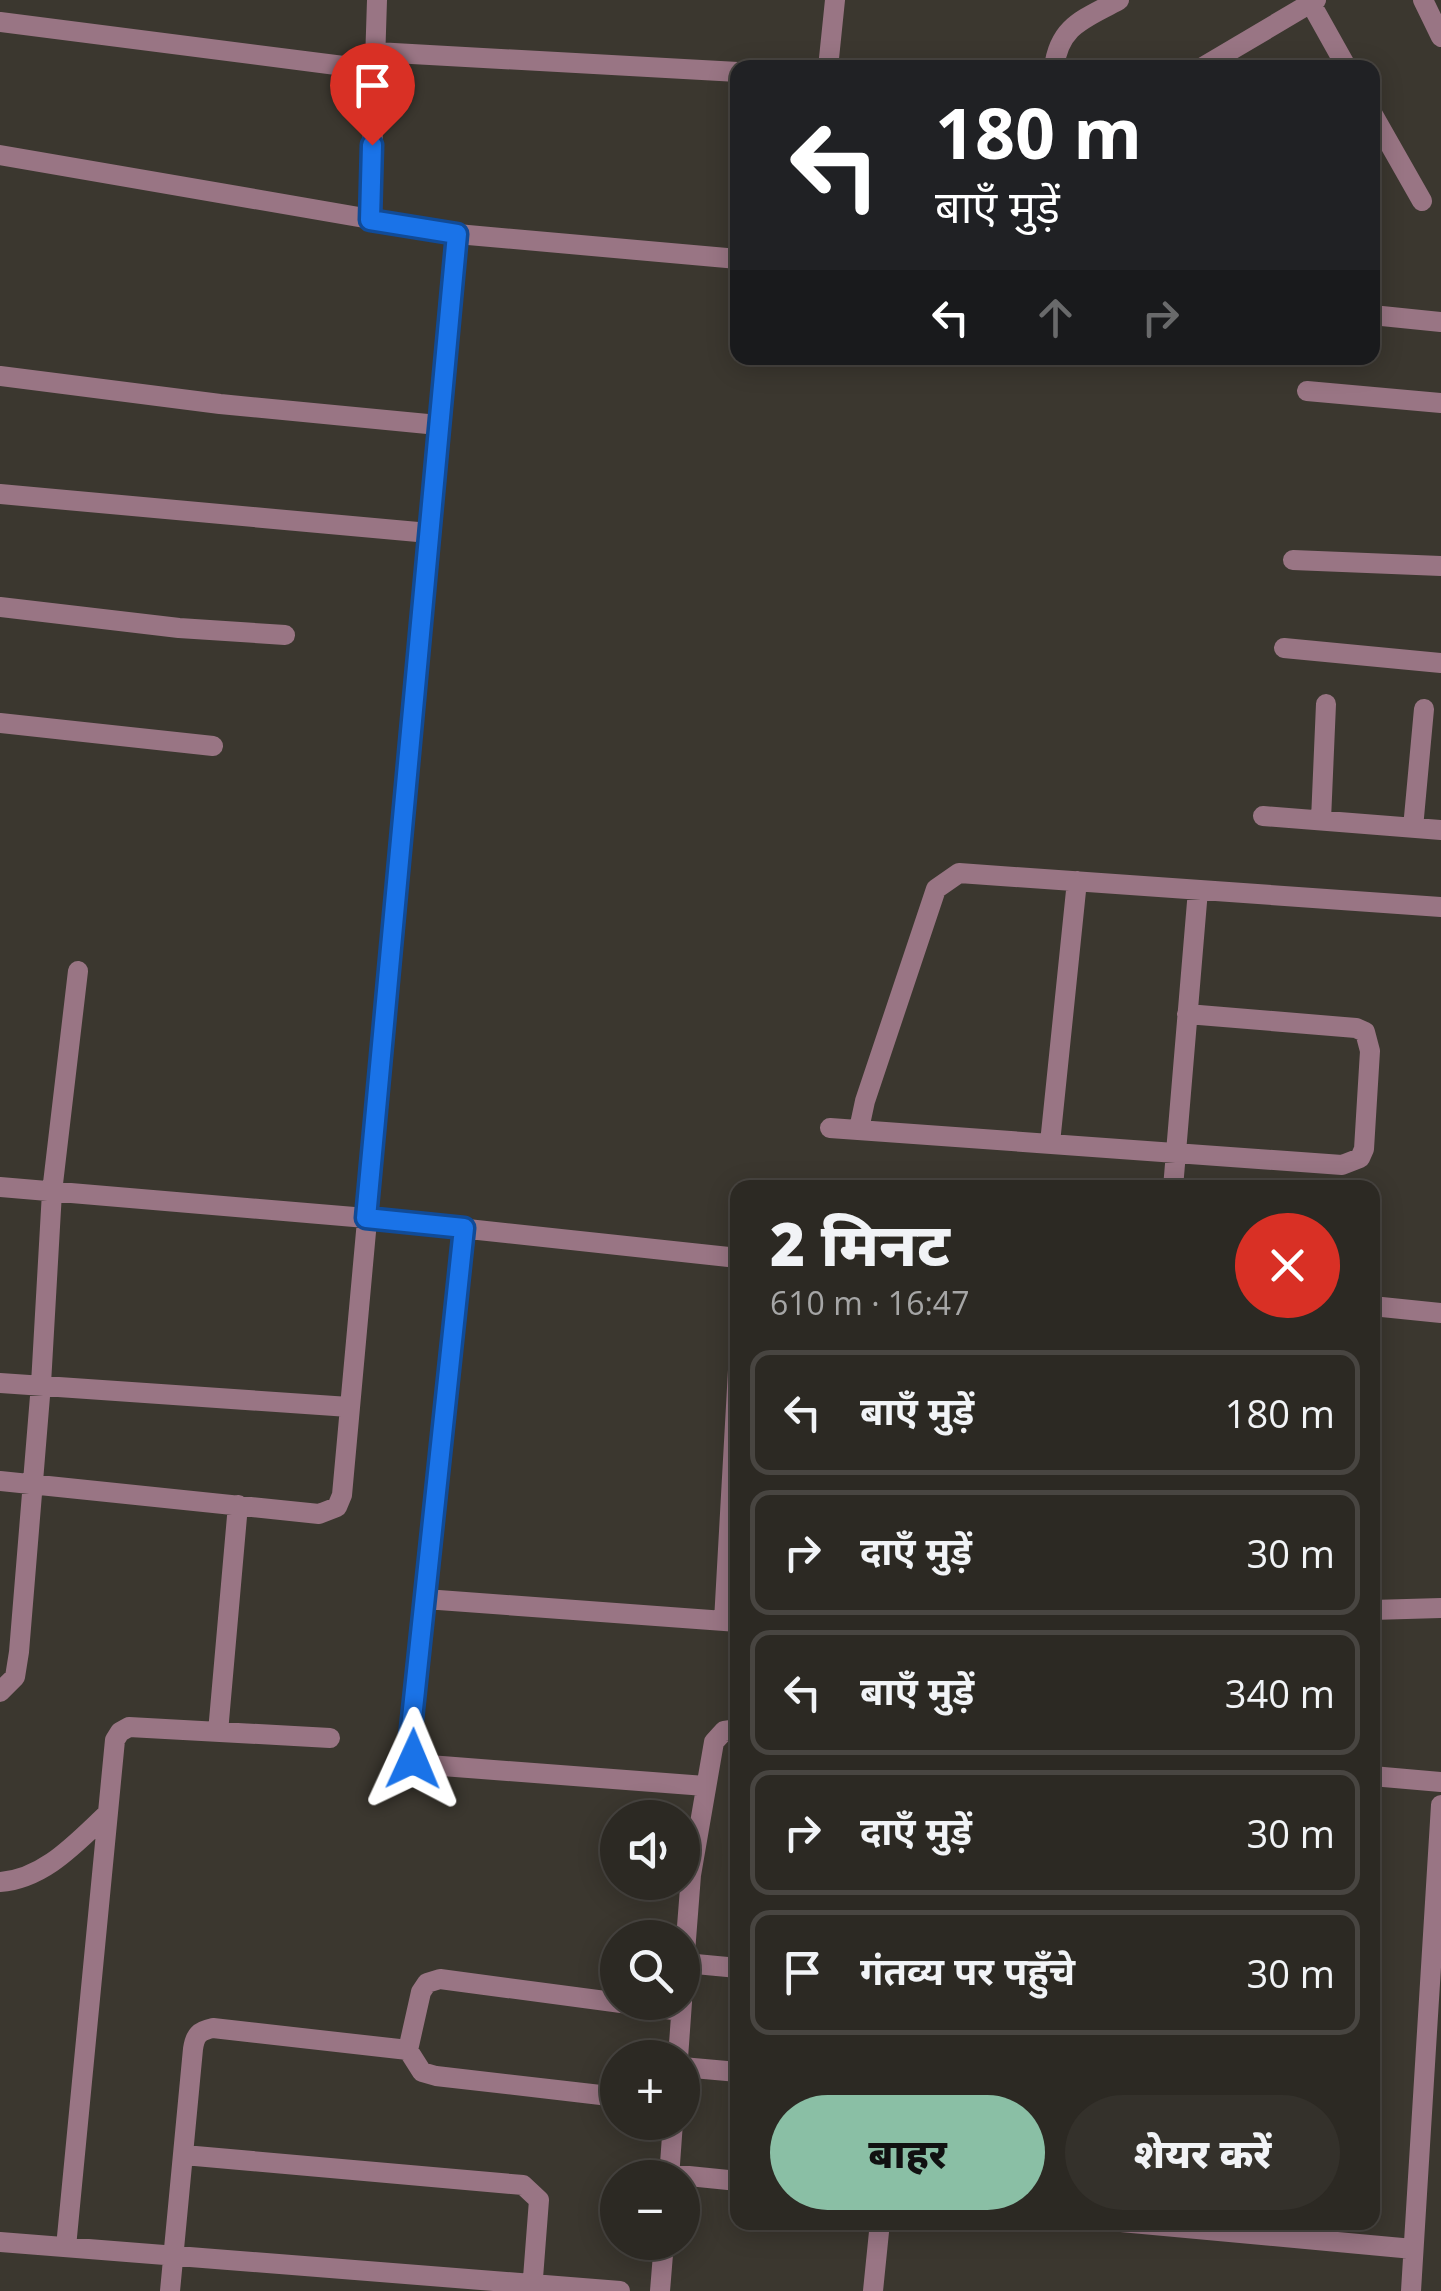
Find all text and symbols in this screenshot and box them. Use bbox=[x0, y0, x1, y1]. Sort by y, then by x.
pin bbox=[330, 43, 415, 146]
icon: arrive bbox=[345, 58, 400, 113]
text: 180 m bbox=[935, 84, 1142, 180]
icon: left bbox=[770, 100, 900, 230]
text: बाएँ मुड़ें bbox=[935, 175, 1060, 236]
icon: left bbox=[923, 290, 978, 345]
icon: ahead bbox=[1028, 290, 1083, 345]
icon: right bbox=[1133, 290, 1188, 345]
text: 2 मिनट bbox=[770, 1202, 950, 1284]
button: close bbox=[1235, 1213, 1340, 1318]
text: 610 m · 16:47 bbox=[770, 1281, 969, 1324]
text: बाएँ मुड़ें bbox=[860, 1384, 974, 1436]
icon: left bbox=[775, 1385, 830, 1440]
text: 180 m bbox=[1225, 1387, 1335, 1439]
text: दाएँ मुड़ें bbox=[860, 1524, 972, 1576]
icon: right bbox=[775, 1525, 830, 1580]
text: 30 m bbox=[1246, 1527, 1335, 1579]
text: बाएँ मुड़ें bbox=[860, 1664, 974, 1716]
icon: left bbox=[775, 1665, 830, 1720]
text: 340 m bbox=[1225, 1667, 1335, 1719]
position arrow bbox=[361, 1707, 465, 1811]
map controls bbox=[600, 1800, 700, 2260]
button: sound bbox=[600, 1800, 700, 1900]
text: दाएँ मुड़ें bbox=[860, 1804, 972, 1856]
icon: right bbox=[775, 1805, 830, 1860]
text: 30 m bbox=[1246, 1807, 1335, 1859]
button: search bbox=[600, 1920, 700, 2020]
text: गंतव्य पर पहुँचे bbox=[860, 1944, 1075, 1996]
icon: arrive bbox=[775, 1945, 830, 2000]
text: 30 m bbox=[1246, 1947, 1335, 1999]
button: + bbox=[600, 2040, 700, 2140]
button: बाहर bbox=[770, 2095, 1045, 2210]
button: शेयर करें bbox=[1065, 2095, 1340, 2210]
button: − bbox=[600, 2160, 700, 2260]

